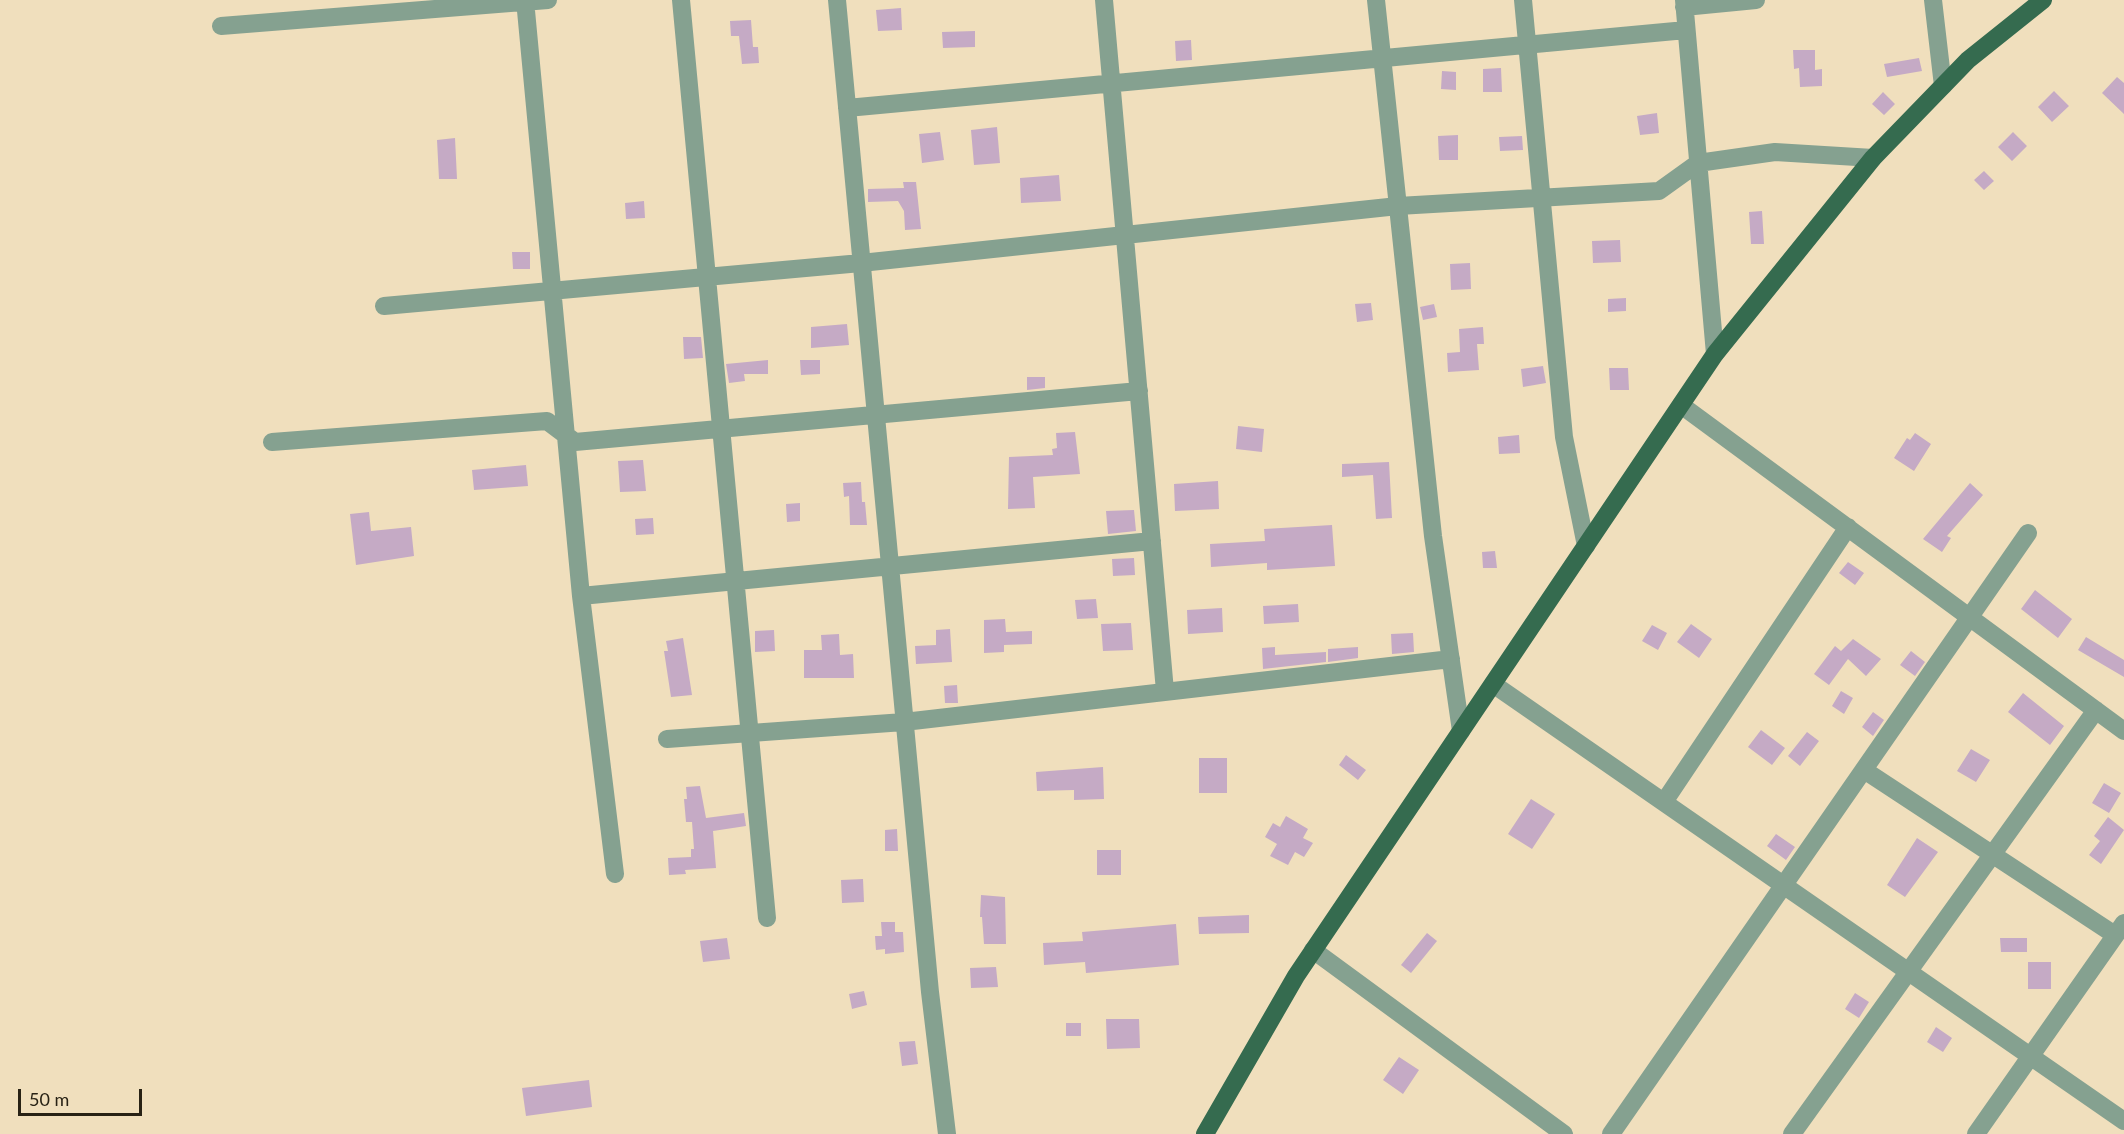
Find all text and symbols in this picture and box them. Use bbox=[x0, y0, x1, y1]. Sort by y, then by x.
scale bar bbox=[21, 1077, 146, 1115]
text: 50 m bbox=[29, 1088, 69, 1110]

